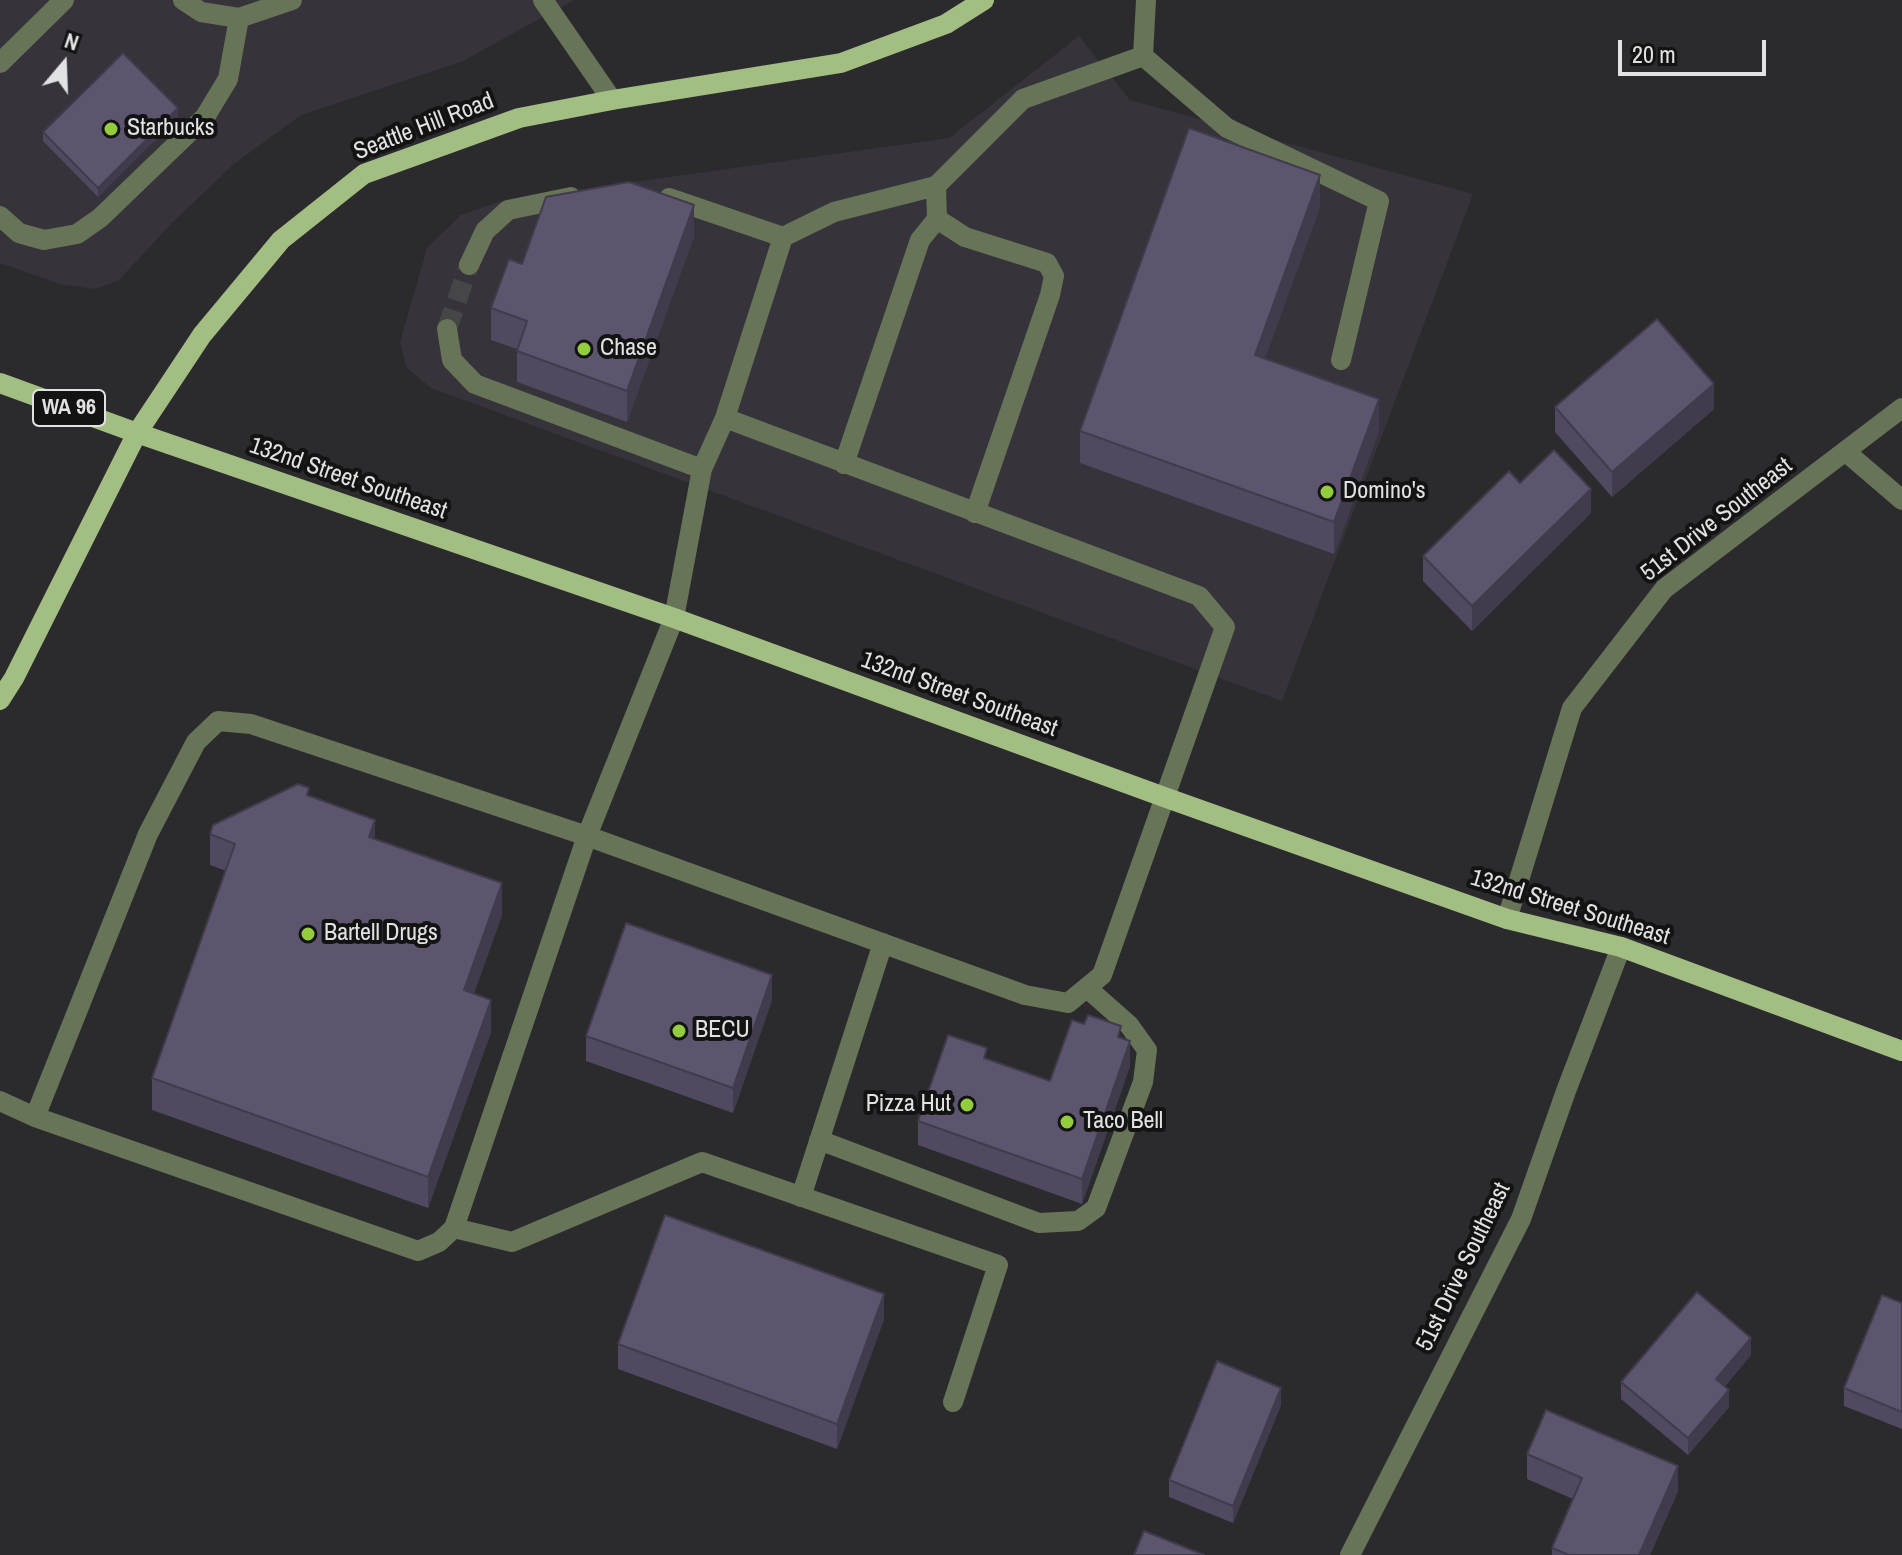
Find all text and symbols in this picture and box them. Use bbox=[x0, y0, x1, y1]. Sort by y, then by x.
north arrow bbox=[24, 24, 104, 104]
scale bar bbox=[1622, 24, 1770, 74]
text: N bbox=[61, 25, 83, 58]
text: 20 m bbox=[1632, 38, 1676, 70]
street label: Seattle Hill Road bbox=[350, 87, 498, 167]
place label: Starbucks bbox=[127, 115, 215, 143]
marker: Starbucks bbox=[102, 120, 120, 138]
place label: Chase bbox=[600, 335, 657, 363]
marker: Chase bbox=[575, 340, 593, 358]
road number: WA 96 bbox=[33, 390, 105, 426]
street label: 132nd Street Southeast bbox=[246, 432, 450, 526]
street label: 51st Drive Southeast bbox=[1636, 452, 1798, 588]
place label: Domino's bbox=[1343, 478, 1426, 506]
marker: Domino's bbox=[1318, 483, 1336, 501]
street label: 132nd Street Southeast bbox=[857, 646, 1061, 744]
street label: 132nd Street Southeast bbox=[1467, 864, 1673, 952]
place label: Bartell Drugs bbox=[324, 920, 438, 948]
marker: Bartell Drugs bbox=[299, 925, 317, 943]
place label: BECU bbox=[695, 1017, 750, 1045]
marker: BECU bbox=[670, 1022, 688, 1040]
place label: Pizza Hut bbox=[866, 1091, 951, 1119]
marker: Pizza Hut bbox=[958, 1096, 976, 1114]
place label: Taco Bell bbox=[1083, 1108, 1163, 1136]
marker: Taco Bell bbox=[1058, 1113, 1076, 1131]
street label: 51st Drive Southeast bbox=[1411, 1178, 1517, 1356]

